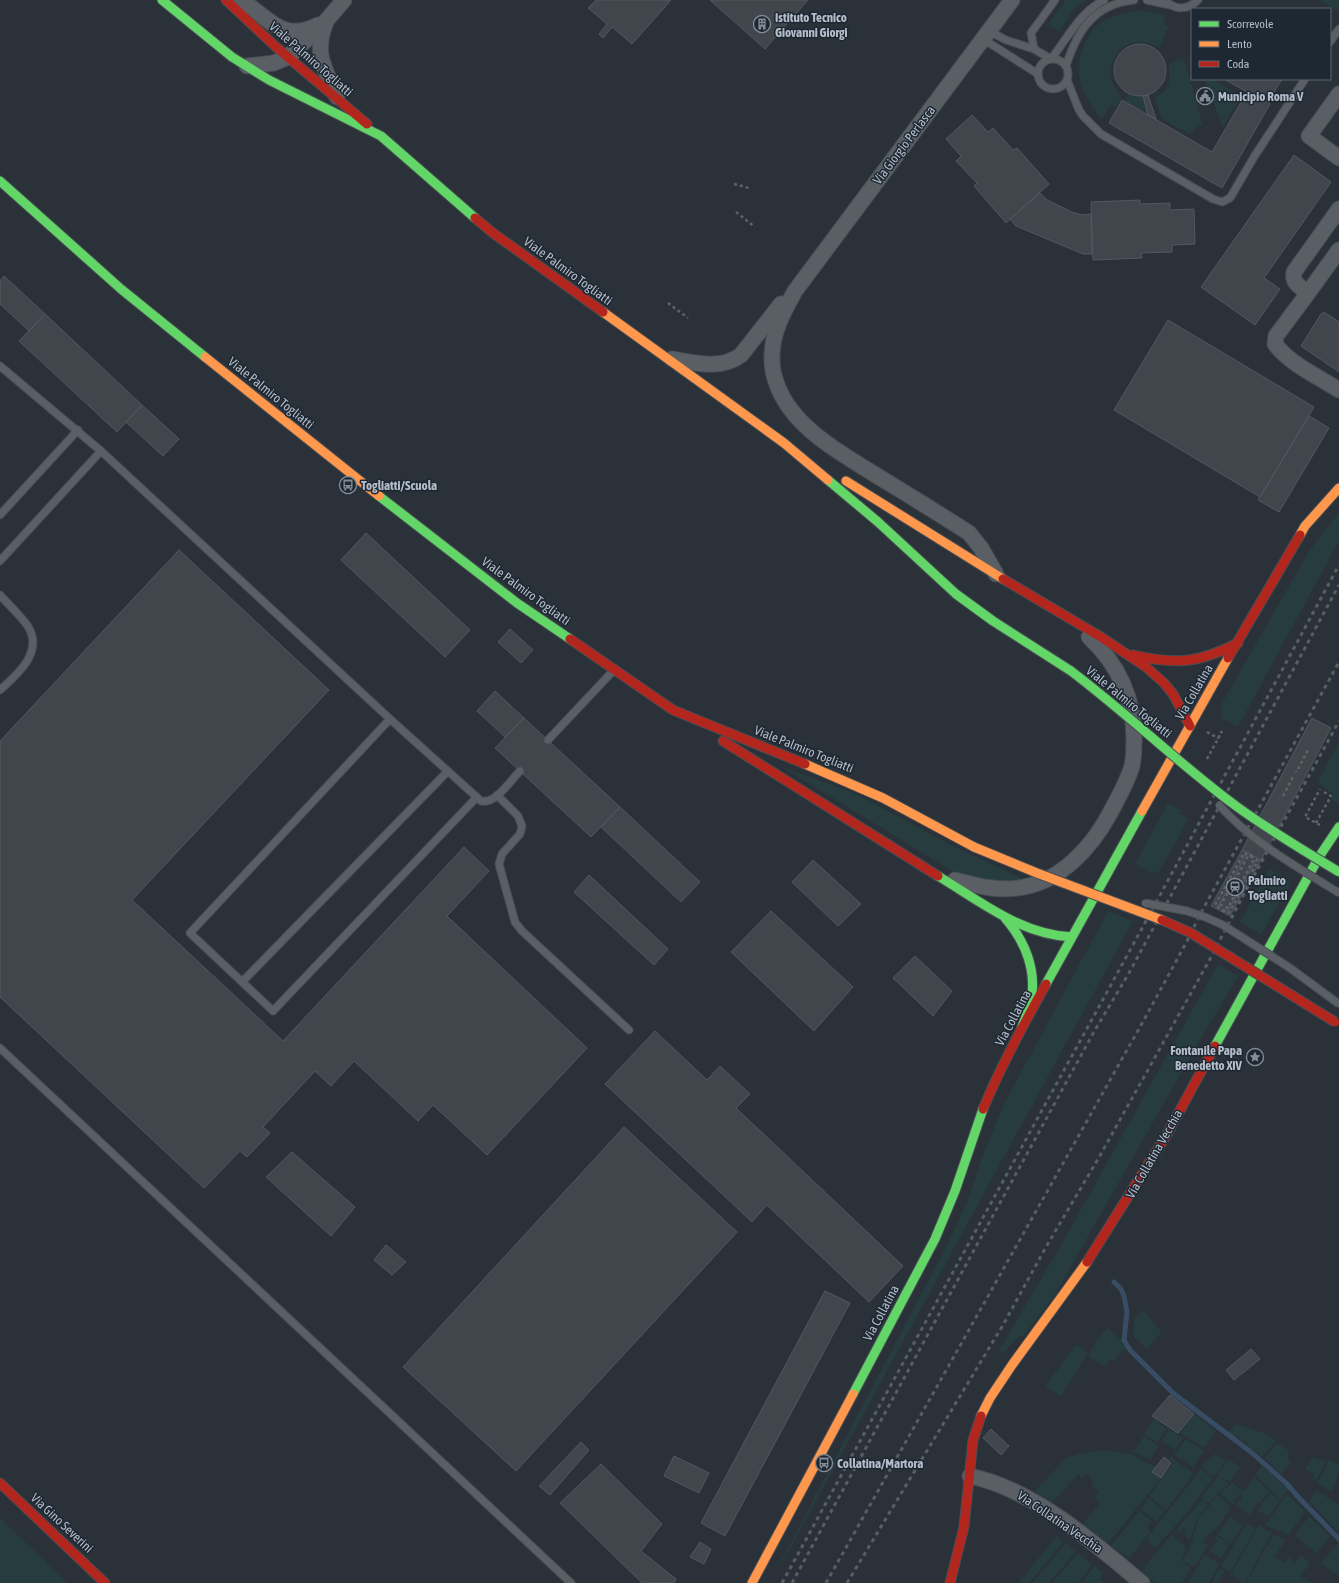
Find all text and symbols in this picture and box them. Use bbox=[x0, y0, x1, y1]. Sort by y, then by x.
legend bbox=[1191, 8, 1331, 80]
place label: Istituto Tecnico Giovanni Giorgi bbox=[775, 10, 848, 40]
building icon: Istituto Tecnico Giovanni Giorgi bbox=[752, 14, 772, 34]
text: Scorrevole bbox=[1227, 17, 1274, 31]
street label: Viale Palmiro Togliatti bbox=[266, 19, 356, 99]
text: Lento bbox=[1227, 37, 1252, 51]
text: Coda bbox=[1227, 57, 1249, 71]
public building icon: Municipio Roma V bbox=[1195, 86, 1215, 106]
place label: Municipio Roma V bbox=[1218, 89, 1304, 104]
street label: Via Giorgio Perlasca bbox=[870, 103, 938, 187]
street label: Viale Palmiro Togliatti bbox=[521, 234, 615, 308]
street label: Viale Palmiro Togliatti bbox=[225, 354, 317, 432]
bus stop icon: Togliatti/Scuola bbox=[338, 475, 358, 495]
place label: Togliatti/Scuola bbox=[361, 478, 437, 493]
street label: Viale Palmiro Togliatti bbox=[479, 554, 573, 628]
street label: Via Collatina bbox=[1172, 662, 1216, 722]
street label: Viale Palmiro Togliatti bbox=[1083, 663, 1175, 741]
street label: Viale Palmiro Togliatti bbox=[752, 722, 856, 776]
place label: Palmiro Togliatti bbox=[1248, 873, 1288, 903]
station icon: Palmiro Togliatti bbox=[1225, 877, 1245, 897]
street label: Via Collatina bbox=[992, 987, 1034, 1049]
place label: Fontanile Papa Benedetto XIV bbox=[1170, 1043, 1243, 1073]
place icon: Fontanile Papa Benedetto XIV bbox=[1245, 1047, 1265, 1067]
street label: Via Collatina Vecchia bbox=[1123, 1107, 1185, 1201]
street label: Via Collatina bbox=[860, 1282, 902, 1344]
bus stop icon: Collatina/Martora bbox=[814, 1453, 834, 1473]
place label: Collatina/Martora bbox=[837, 1456, 923, 1471]
street label: Via Collatina Vecchia bbox=[1014, 1488, 1106, 1556]
street label: Via Gino Severini bbox=[28, 1490, 96, 1556]

